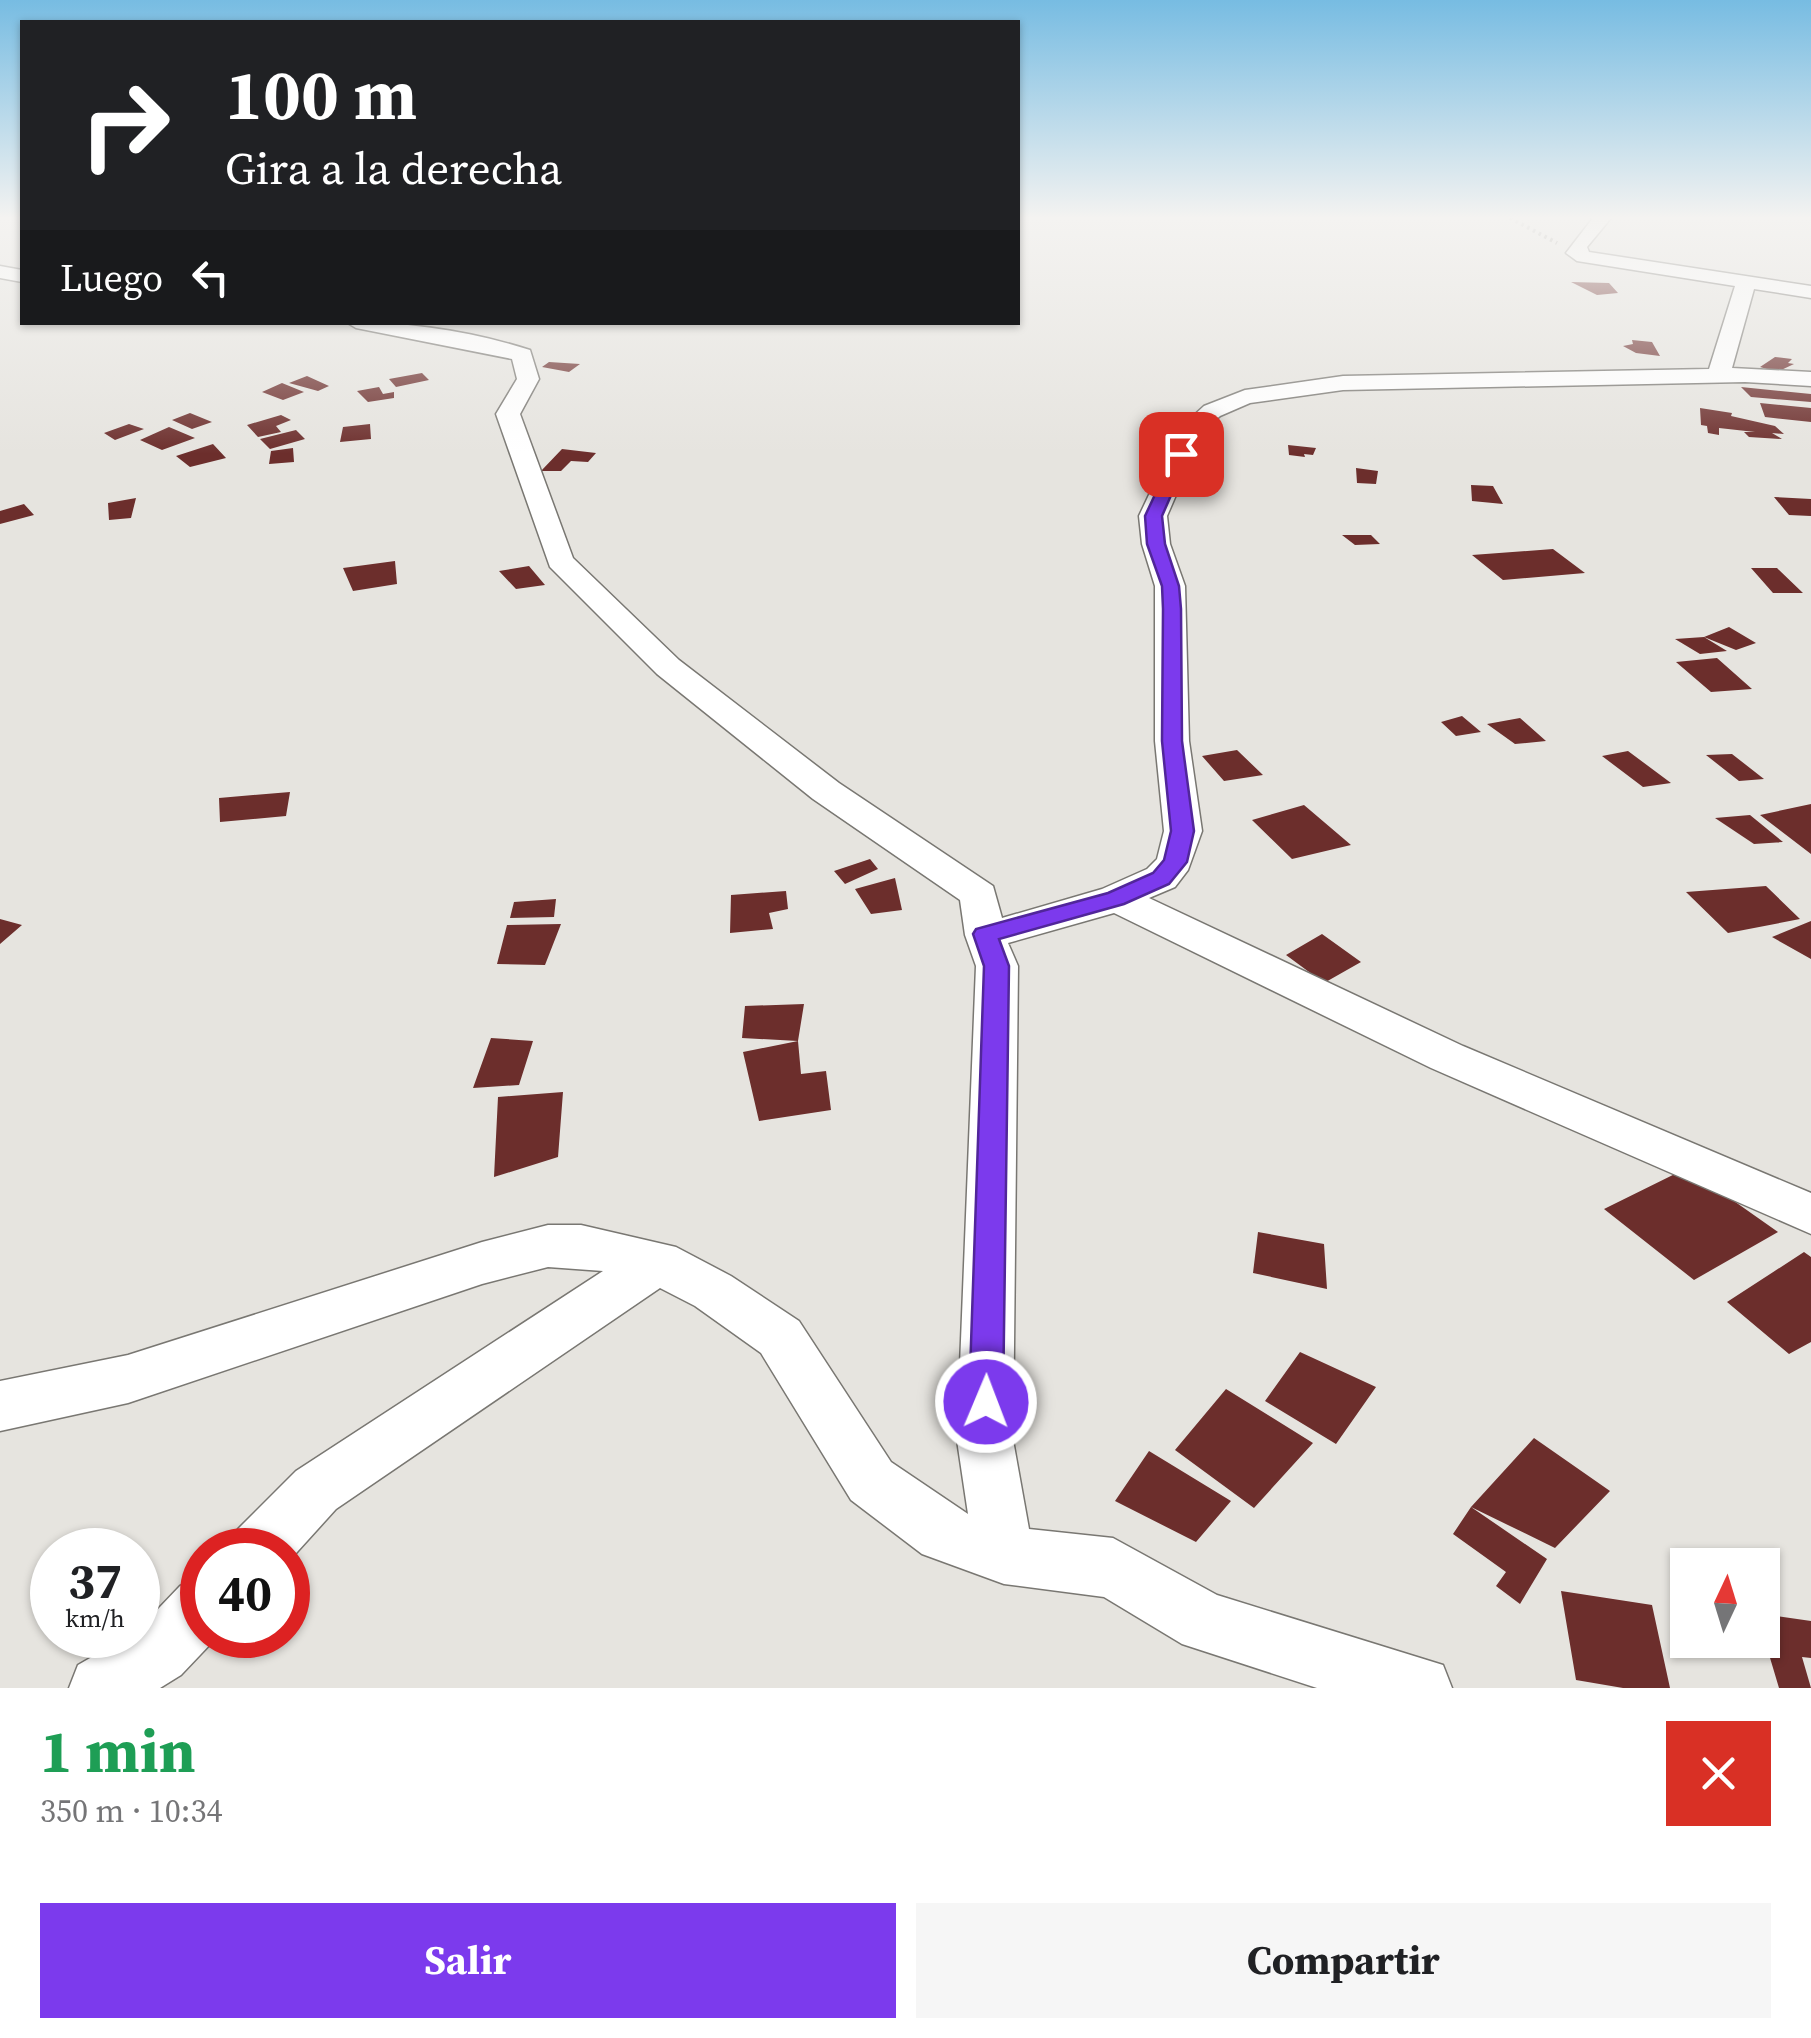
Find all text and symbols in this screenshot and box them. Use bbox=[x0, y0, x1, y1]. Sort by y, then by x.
text: 100 m bbox=[225, 46, 417, 142]
icon: right bbox=[60, 60, 190, 190]
text: Gira a la derecha bbox=[225, 137, 562, 199]
icon: left bbox=[183, 250, 238, 305]
text: Luego bbox=[60, 252, 163, 304]
pin bbox=[1139, 412, 1224, 497]
icon: arrive bbox=[1154, 427, 1209, 482]
position arrow bbox=[934, 1350, 1038, 1454]
speed limit sign: 40 bbox=[180, 1528, 310, 1658]
text: 37 bbox=[68, 1546, 122, 1615]
north arrow bbox=[1670, 1548, 1780, 1658]
map controls bbox=[1670, 1548, 1780, 1658]
text: km/h bbox=[65, 1601, 125, 1635]
text: 1 min bbox=[40, 1710, 196, 1792]
button: close bbox=[1666, 1721, 1771, 1826]
text: 350 m · 10:34 bbox=[40, 1789, 222, 1833]
button: Salir bbox=[40, 1903, 896, 2018]
button: Compartir bbox=[916, 1903, 1771, 2018]

